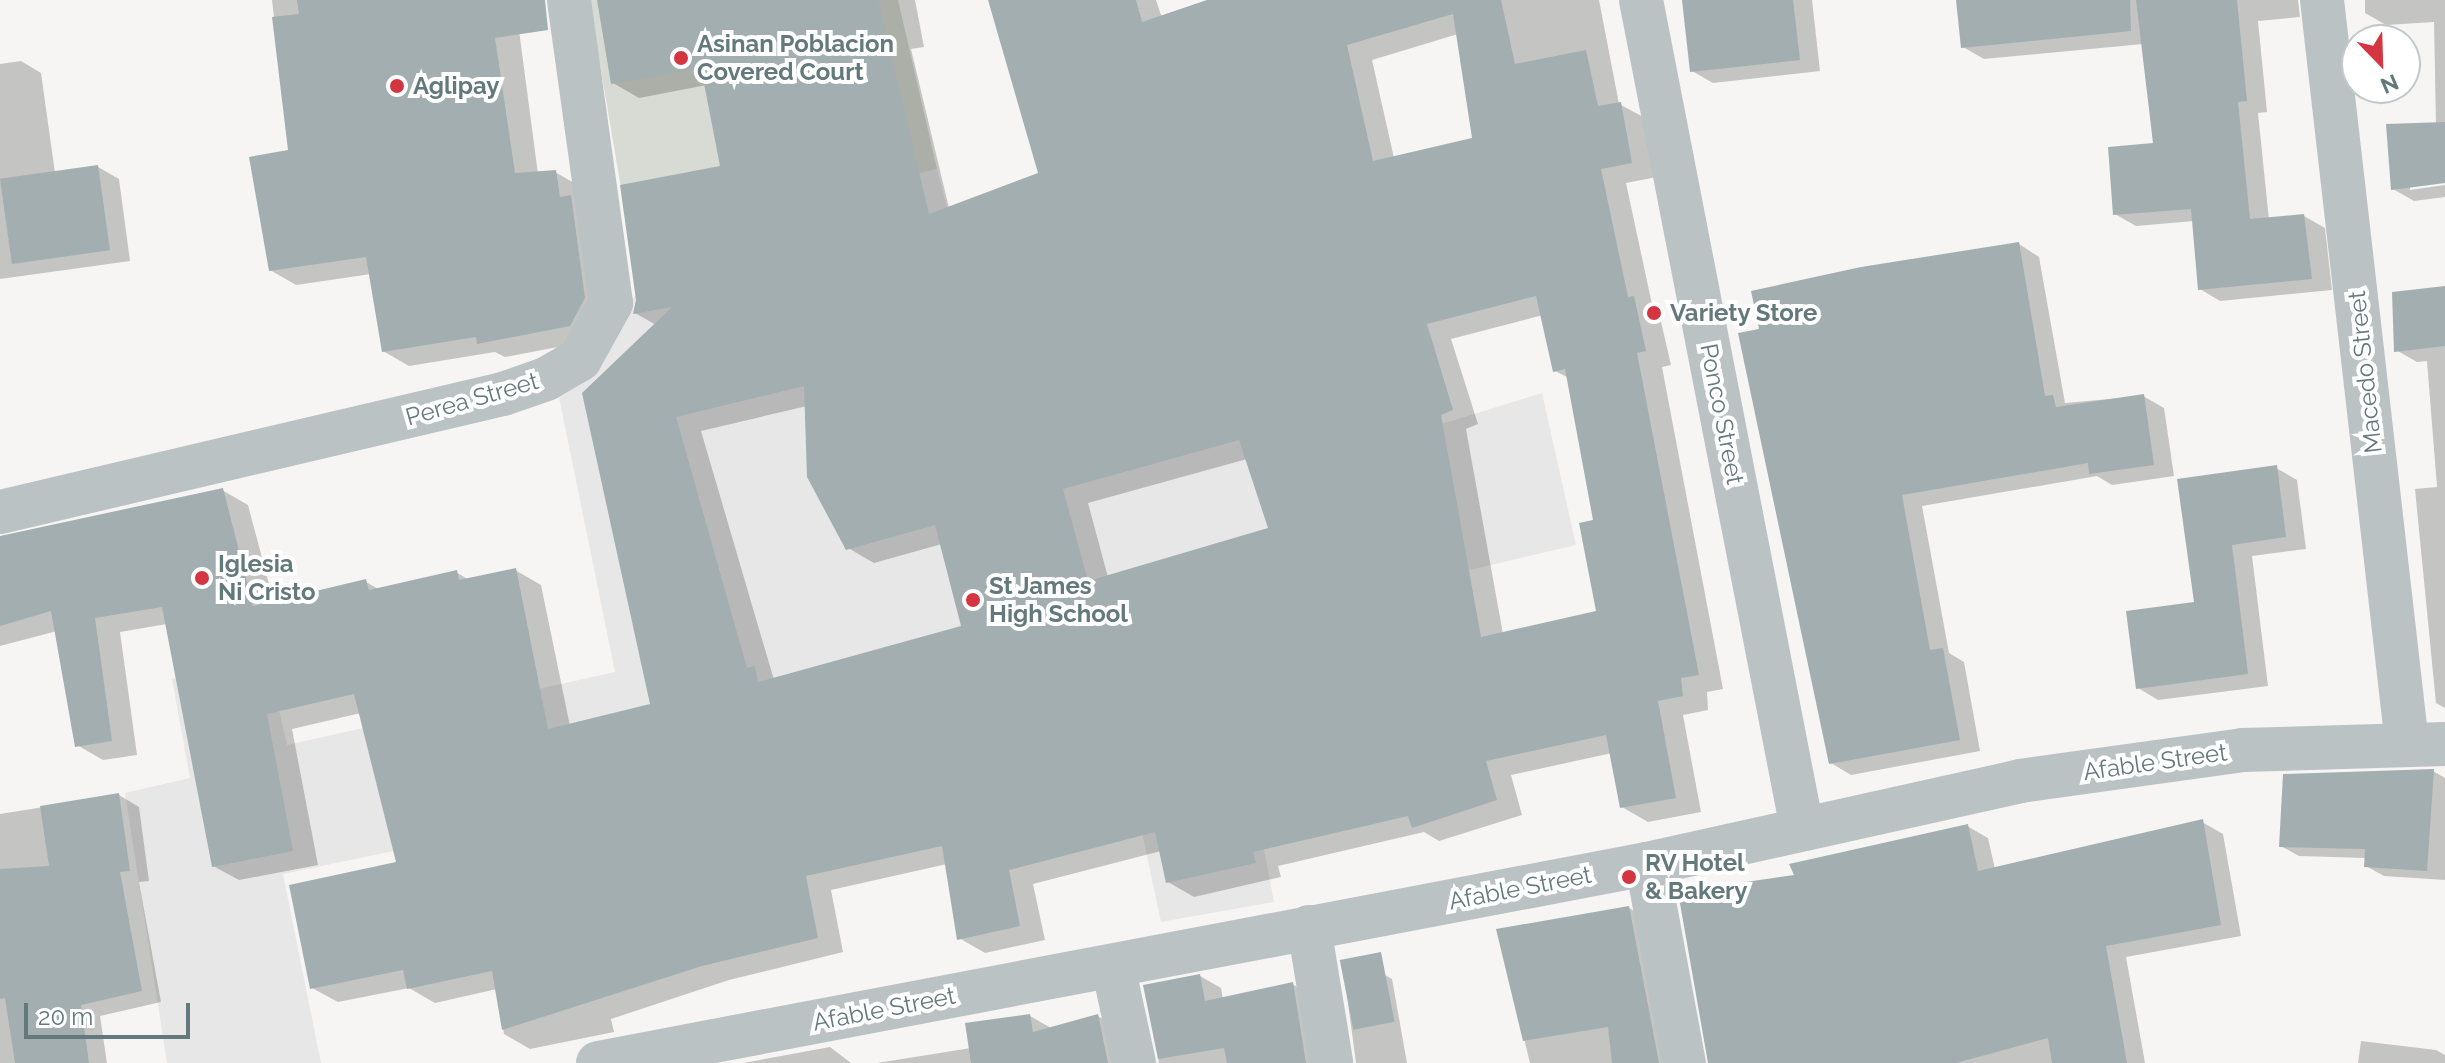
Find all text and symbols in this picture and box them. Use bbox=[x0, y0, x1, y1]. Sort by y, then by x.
north arrow bbox=[2341, 24, 2421, 104]
place label: Asinan Poblacion Covered Court bbox=[697, 30, 894, 86]
marker: Asinan Poblacion Covered Court bbox=[672, 49, 690, 67]
text: N bbox=[2377, 69, 2402, 99]
place label: Aglipay bbox=[413, 72, 499, 100]
marker: Aglipay bbox=[388, 77, 406, 95]
street label: Macedo Street bbox=[2342, 289, 2388, 455]
place label: Variety Store bbox=[1670, 299, 1818, 327]
marker: Variety Store bbox=[1645, 304, 1663, 322]
street label: Ponco Street bbox=[1694, 341, 1750, 487]
street label: Perea Street bbox=[402, 366, 542, 432]
place label: Iglesia Ni Cristo bbox=[218, 550, 315, 606]
marker: Iglesia Ni Cristo bbox=[193, 569, 211, 587]
place label: St James High School bbox=[989, 572, 1128, 628]
marker: St James High School bbox=[964, 591, 982, 609]
street label: Afable Street bbox=[2081, 738, 2229, 786]
place label: RV Hotel & Bakery bbox=[1645, 849, 1748, 905]
street label: Afable Street bbox=[1446, 860, 1594, 916]
marker: RV Hotel & Bakery bbox=[1620, 868, 1638, 886]
street label: Afable Street bbox=[810, 981, 958, 1037]
scale bar bbox=[28, 987, 194, 1037]
text: 20 m bbox=[38, 1002, 93, 1031]

